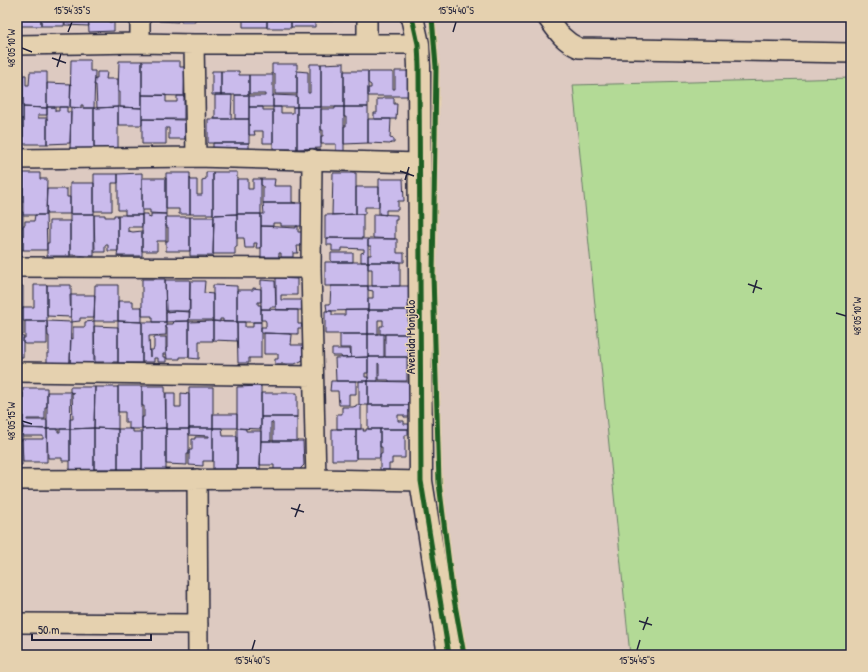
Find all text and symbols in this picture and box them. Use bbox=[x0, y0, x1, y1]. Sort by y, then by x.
text: 15°54'35"S bbox=[54, 4, 90, 17]
text: 15°54'40"S bbox=[438, 4, 474, 17]
text: 48°05'10"W bbox=[5, 28, 18, 67]
text: 48°05'10"W bbox=[851, 296, 864, 335]
street label: Avenida Monjolo bbox=[401, 300, 419, 374]
text: 48°05'15"W bbox=[5, 401, 18, 440]
scale bar bbox=[32, 616, 151, 642]
text: 50 m bbox=[38, 621, 59, 638]
text: 15°54'40"S bbox=[234, 654, 270, 667]
text: 15°54'45"S bbox=[619, 654, 655, 667]

